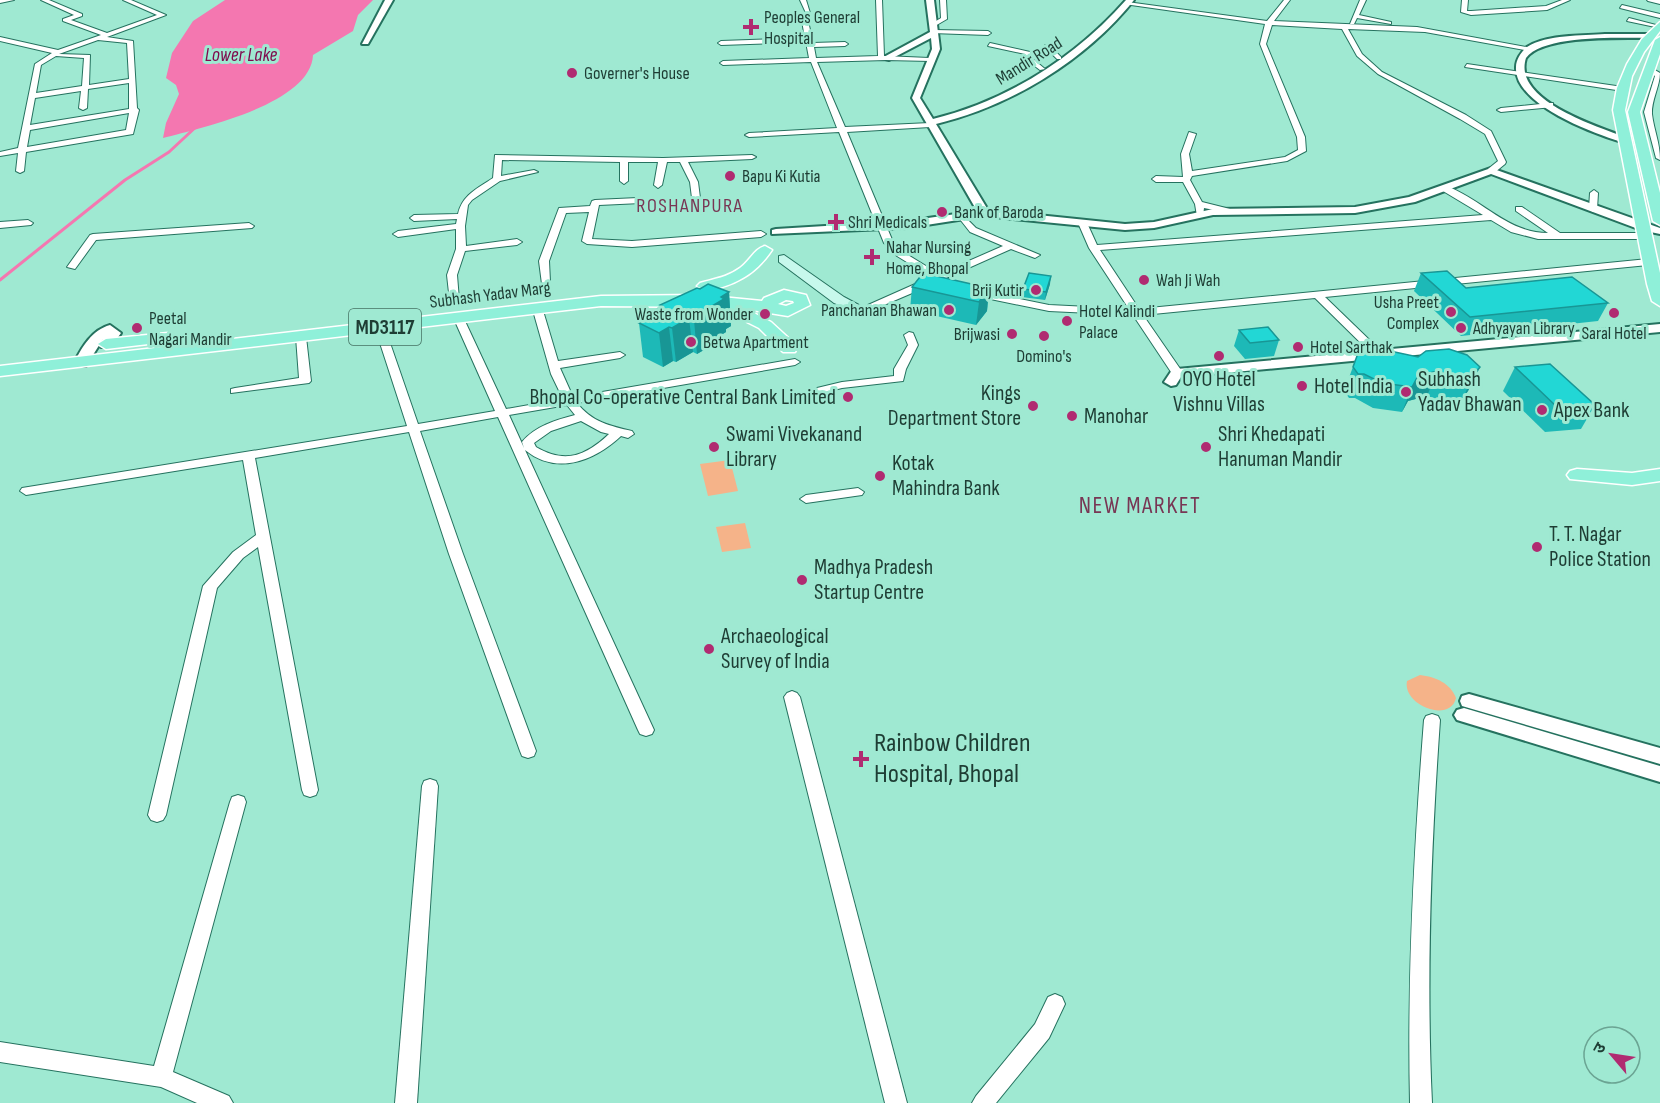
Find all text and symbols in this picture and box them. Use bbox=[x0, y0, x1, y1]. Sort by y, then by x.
place label: Peoples General Hospital bbox=[764, 7, 860, 49]
marker: Peoples General Hospital bbox=[742, 18, 760, 36]
street label: Mandir Road bbox=[992, 32, 1066, 90]
water label: Lower Lake bbox=[205, 43, 278, 67]
place label: Governer's House bbox=[584, 63, 690, 84]
marker: Governer's House bbox=[565, 66, 579, 80]
place label: Bapu Ki Kutia bbox=[742, 166, 821, 187]
marker: Bapu Ki Kutia bbox=[723, 169, 737, 183]
district label: ROSHANPURA bbox=[636, 194, 744, 218]
place label: Bank of Baroda bbox=[954, 202, 1044, 223]
marker: Bank of Baroda bbox=[935, 205, 949, 219]
place label: Shri Medicals bbox=[848, 212, 927, 233]
marker: Shri Medicals bbox=[829, 215, 843, 229]
place label: Nahar Nursing Home, Bhopal bbox=[886, 237, 971, 279]
marker: Nahar Nursing Home, Bhopal bbox=[863, 248, 881, 266]
place label: Wah Ji Wah bbox=[1156, 270, 1221, 291]
marker: Wah Ji Wah bbox=[1137, 273, 1151, 287]
street label: Subhash Yadav Marg bbox=[428, 277, 552, 313]
place label: Brij Kutir bbox=[972, 280, 1024, 301]
marker: Brij Kutir bbox=[1029, 283, 1043, 297]
place label: Usha Preet Complex bbox=[1374, 292, 1440, 334]
place label: Panchanan Bhawan bbox=[821, 300, 937, 321]
place label: Hotel Kalindi Palace bbox=[1079, 301, 1155, 343]
marker: Panchanan Bhawan bbox=[942, 303, 956, 317]
place label: Waste from Wonder bbox=[634, 304, 753, 325]
marker: Usha Preet Complex bbox=[1444, 305, 1458, 319]
marker: Saral Hotel bbox=[1607, 306, 1621, 320]
marker: Waste from Wonder bbox=[758, 307, 772, 321]
place label: Peetal Nagari Mandir bbox=[149, 308, 232, 350]
road number: MD3117 bbox=[349, 309, 421, 345]
marker: Hotel Kalindi Palace bbox=[1060, 314, 1074, 328]
place label: Adhyayan Library bbox=[1472, 318, 1575, 339]
marker: Peetal Nagari Mandir bbox=[130, 321, 144, 335]
marker: Adhyayan Library bbox=[1454, 321, 1468, 335]
place label: Saral Hotel bbox=[1581, 323, 1647, 344]
place label: Brijwasi bbox=[954, 324, 1000, 345]
marker: Brijwasi bbox=[1005, 327, 1019, 341]
marker: Domino's bbox=[1037, 329, 1051, 343]
place label: Betwa Apartment bbox=[703, 332, 809, 353]
marker: Betwa Apartment bbox=[684, 335, 698, 349]
place label: Hotel Sarthak bbox=[1310, 337, 1393, 358]
marker: Hotel Sarthak bbox=[1291, 340, 1305, 354]
place label: Domino's bbox=[1016, 346, 1072, 367]
marker: OYO Hotel Vishnu Villas bbox=[1212, 349, 1226, 363]
place label: OYO Hotel Vishnu Villas bbox=[1173, 366, 1265, 418]
place label: Subhash Yadav Bhawan bbox=[1418, 366, 1522, 418]
place label: Hotel India bbox=[1314, 373, 1393, 400]
marker: Hotel India bbox=[1295, 379, 1309, 393]
place label: Kings Department Store bbox=[888, 380, 1021, 432]
place label: Bhopal Co-operative Central Bank Limited bbox=[530, 384, 836, 411]
marker: Subhash Yadav Bhawan bbox=[1399, 385, 1413, 399]
marker: Bhopal Co-operative Central Bank Limited bbox=[841, 390, 855, 404]
place label: Apex Bank bbox=[1553, 397, 1630, 424]
marker: Kings Department Store bbox=[1026, 399, 1040, 413]
place label: Manohar bbox=[1084, 403, 1148, 430]
marker: Apex Bank bbox=[1535, 403, 1549, 417]
marker: Manohar bbox=[1065, 409, 1079, 423]
place label: Swami Vivekanand Library bbox=[726, 421, 862, 473]
place label: Shri Khedapati Hanuman Mandir bbox=[1218, 421, 1342, 473]
marker: Swami Vivekanand Library bbox=[707, 440, 721, 454]
marker: Shri Khedapati Hanuman Mandir bbox=[1199, 440, 1213, 454]
place label: Kotak Mahindra Bank bbox=[892, 450, 1000, 502]
marker: Kotak Mahindra Bank bbox=[873, 469, 887, 483]
district label: NEW MARKET bbox=[1079, 491, 1201, 520]
place label: T. T. Nagar Police Station bbox=[1549, 521, 1651, 573]
marker: T. T. Nagar Police Station bbox=[1530, 540, 1544, 554]
place label: Madhya Pradesh Startup Centre bbox=[814, 554, 933, 606]
marker: Madhya Pradesh Startup Centre bbox=[795, 573, 809, 587]
place label: Archaeological Survey of India bbox=[720, 623, 830, 675]
marker: Archaeological Survey of India bbox=[702, 642, 716, 656]
place label: Rainbow Children Hospital, Bhopal bbox=[874, 727, 1031, 790]
marker: Rainbow Children Hospital, Bhopal bbox=[852, 750, 870, 768]
north arrow bbox=[1582, 1025, 1642, 1085]
text: उ bbox=[1590, 1039, 1611, 1057]

